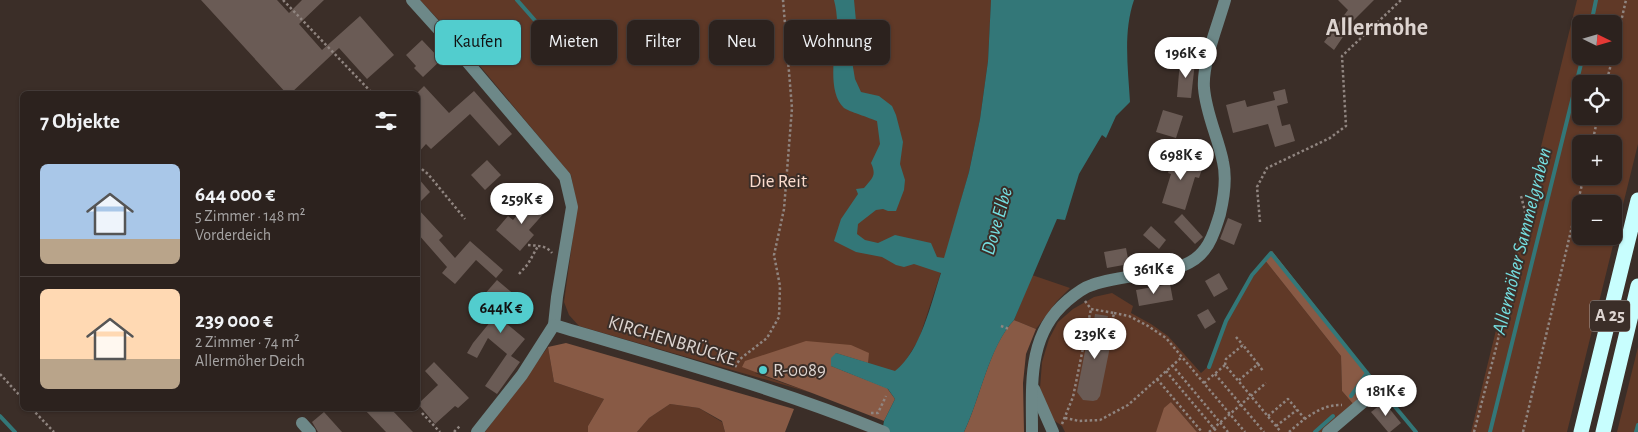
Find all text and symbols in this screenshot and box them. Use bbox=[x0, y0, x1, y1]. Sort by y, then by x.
north arrow bbox=[1572, 15, 1622, 65]
map controls bbox=[1572, 15, 1622, 245]
district label: Allermöhe bbox=[1326, 16, 1428, 40]
chip: Kaufen bbox=[435, 20, 521, 65]
chip: Mieten bbox=[531, 20, 617, 65]
chip: Filter bbox=[627, 20, 699, 65]
chip: Neu bbox=[709, 20, 774, 65]
chip: Wohnung bbox=[784, 20, 890, 65]
pin: 196K € bbox=[1145, 36, 1227, 79]
text: 196K € bbox=[1166, 45, 1206, 61]
button: locate bbox=[1572, 75, 1622, 125]
icon: filters bbox=[372, 107, 400, 135]
text: 7 Objekte bbox=[40, 111, 120, 132]
button: + bbox=[1572, 135, 1622, 185]
pin: 698K € bbox=[1140, 138, 1222, 181]
water label: Allermöher Sammelgraben bbox=[1489, 145, 1555, 337]
text: 698K € bbox=[1160, 147, 1202, 163]
park label: Die Reit bbox=[749, 172, 807, 191]
pin: 259K € bbox=[481, 182, 563, 225]
icon: home bbox=[80, 184, 140, 244]
text: 644 000 € bbox=[195, 184, 275, 205]
water label: Dove Elbe bbox=[978, 185, 1016, 257]
text: 259K € bbox=[501, 191, 543, 207]
button: − bbox=[1572, 195, 1622, 245]
text: 5 Zimmer · 148 m² bbox=[195, 208, 305, 224]
text: Vorderdeich bbox=[195, 227, 271, 243]
pin: 361K € bbox=[1113, 252, 1195, 295]
text: 361K € bbox=[1134, 261, 1174, 277]
pin: 644K € bbox=[460, 292, 542, 334]
text: 644K € bbox=[479, 300, 523, 316]
road number: A 25 bbox=[1590, 300, 1630, 332]
icon: home bbox=[80, 309, 140, 369]
text: 239 000 € bbox=[195, 310, 273, 331]
street label: KIRCHENBRÜCKE bbox=[606, 312, 738, 369]
pin: 239K € bbox=[1054, 318, 1136, 360]
text: 239K € bbox=[1074, 326, 1116, 342]
text: 2 Zimmer · 74 m² bbox=[195, 334, 300, 350]
text: Allermöher Deich bbox=[195, 353, 305, 369]
place label: R-0089 bbox=[773, 361, 826, 380]
marker: R-0089 bbox=[757, 364, 769, 376]
pin: 181K € bbox=[1345, 374, 1427, 417]
text: 181K € bbox=[1367, 383, 1405, 399]

